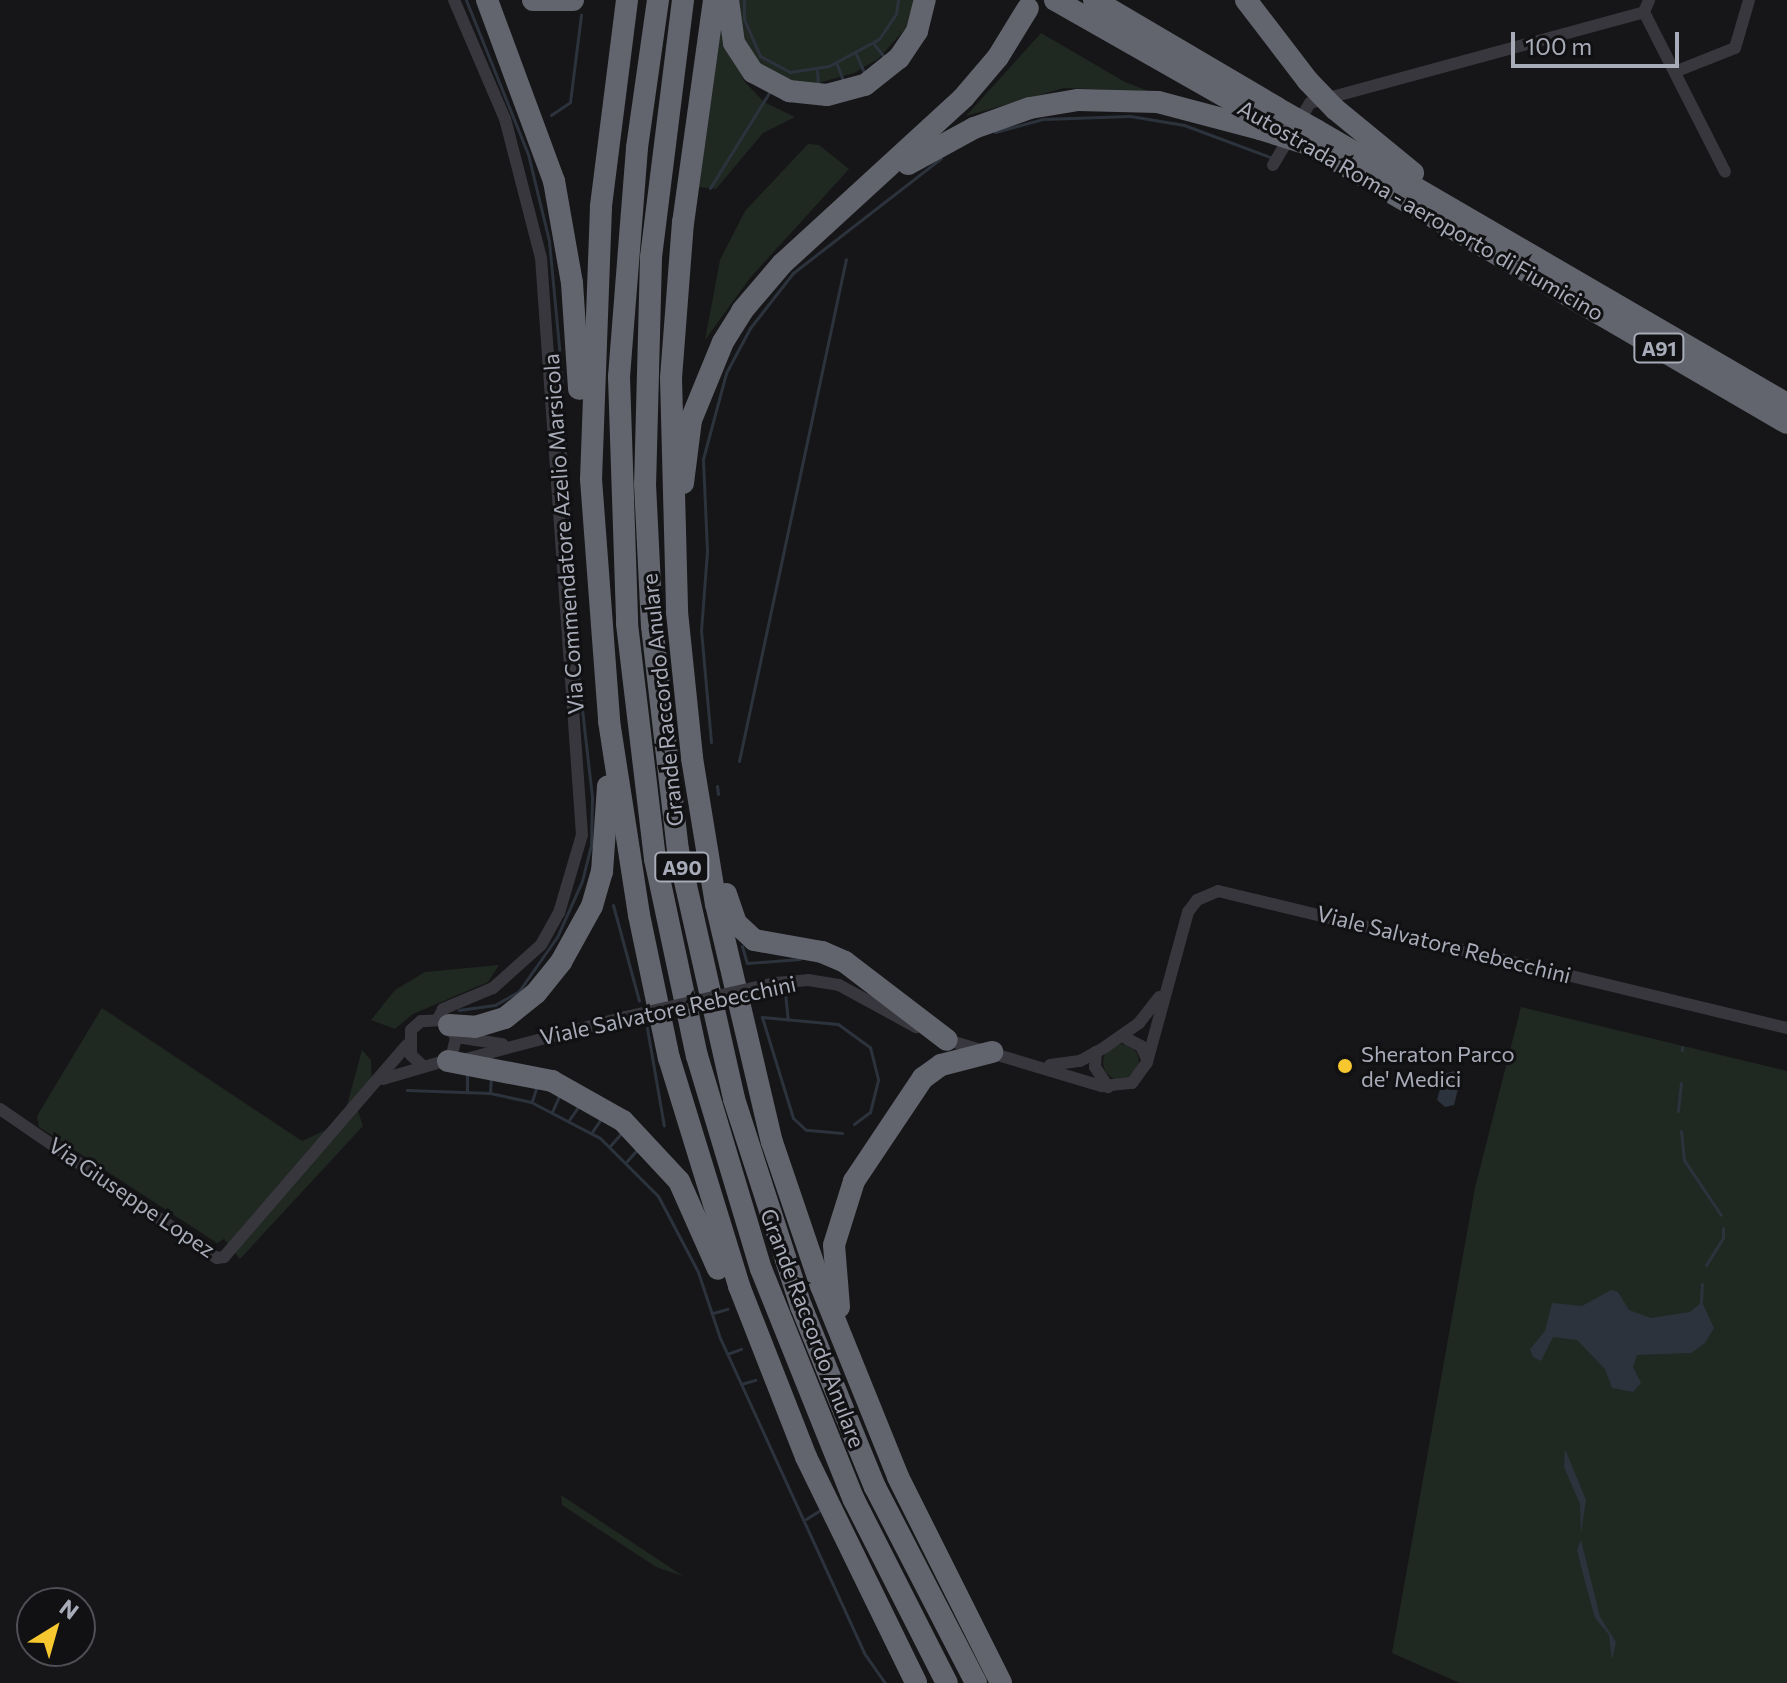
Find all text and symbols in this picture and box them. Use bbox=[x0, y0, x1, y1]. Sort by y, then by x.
scale bar bbox=[1515, 16, 1683, 66]
text: 100 m bbox=[1525, 31, 1592, 60]
street label: Autostrada Roma - aeroporto di Fiumicino bbox=[1233, 94, 1609, 326]
road number: A91 bbox=[1633, 332, 1685, 364]
street label: Via Commendatore Azelio Marsicola bbox=[537, 353, 589, 715]
street label: Grande Raccordo Anulare bbox=[636, 572, 688, 828]
road number: A90 bbox=[654, 851, 710, 883]
street label: Viale Salvatore Rebecchini bbox=[1314, 900, 1574, 988]
street label: Viale Salvatore Rebecchini bbox=[538, 970, 798, 1050]
place label: Sheraton Parco de' Medici bbox=[1361, 1040, 1515, 1092]
marker: Sheraton Parco de' Medici bbox=[1336, 1057, 1354, 1075]
street label: Via Giuseppe Lopez bbox=[44, 1131, 220, 1263]
street label: Grande Raccordo Anulare bbox=[755, 1205, 871, 1451]
north arrow bbox=[16, 1587, 96, 1667]
text: N bbox=[55, 1593, 84, 1625]

